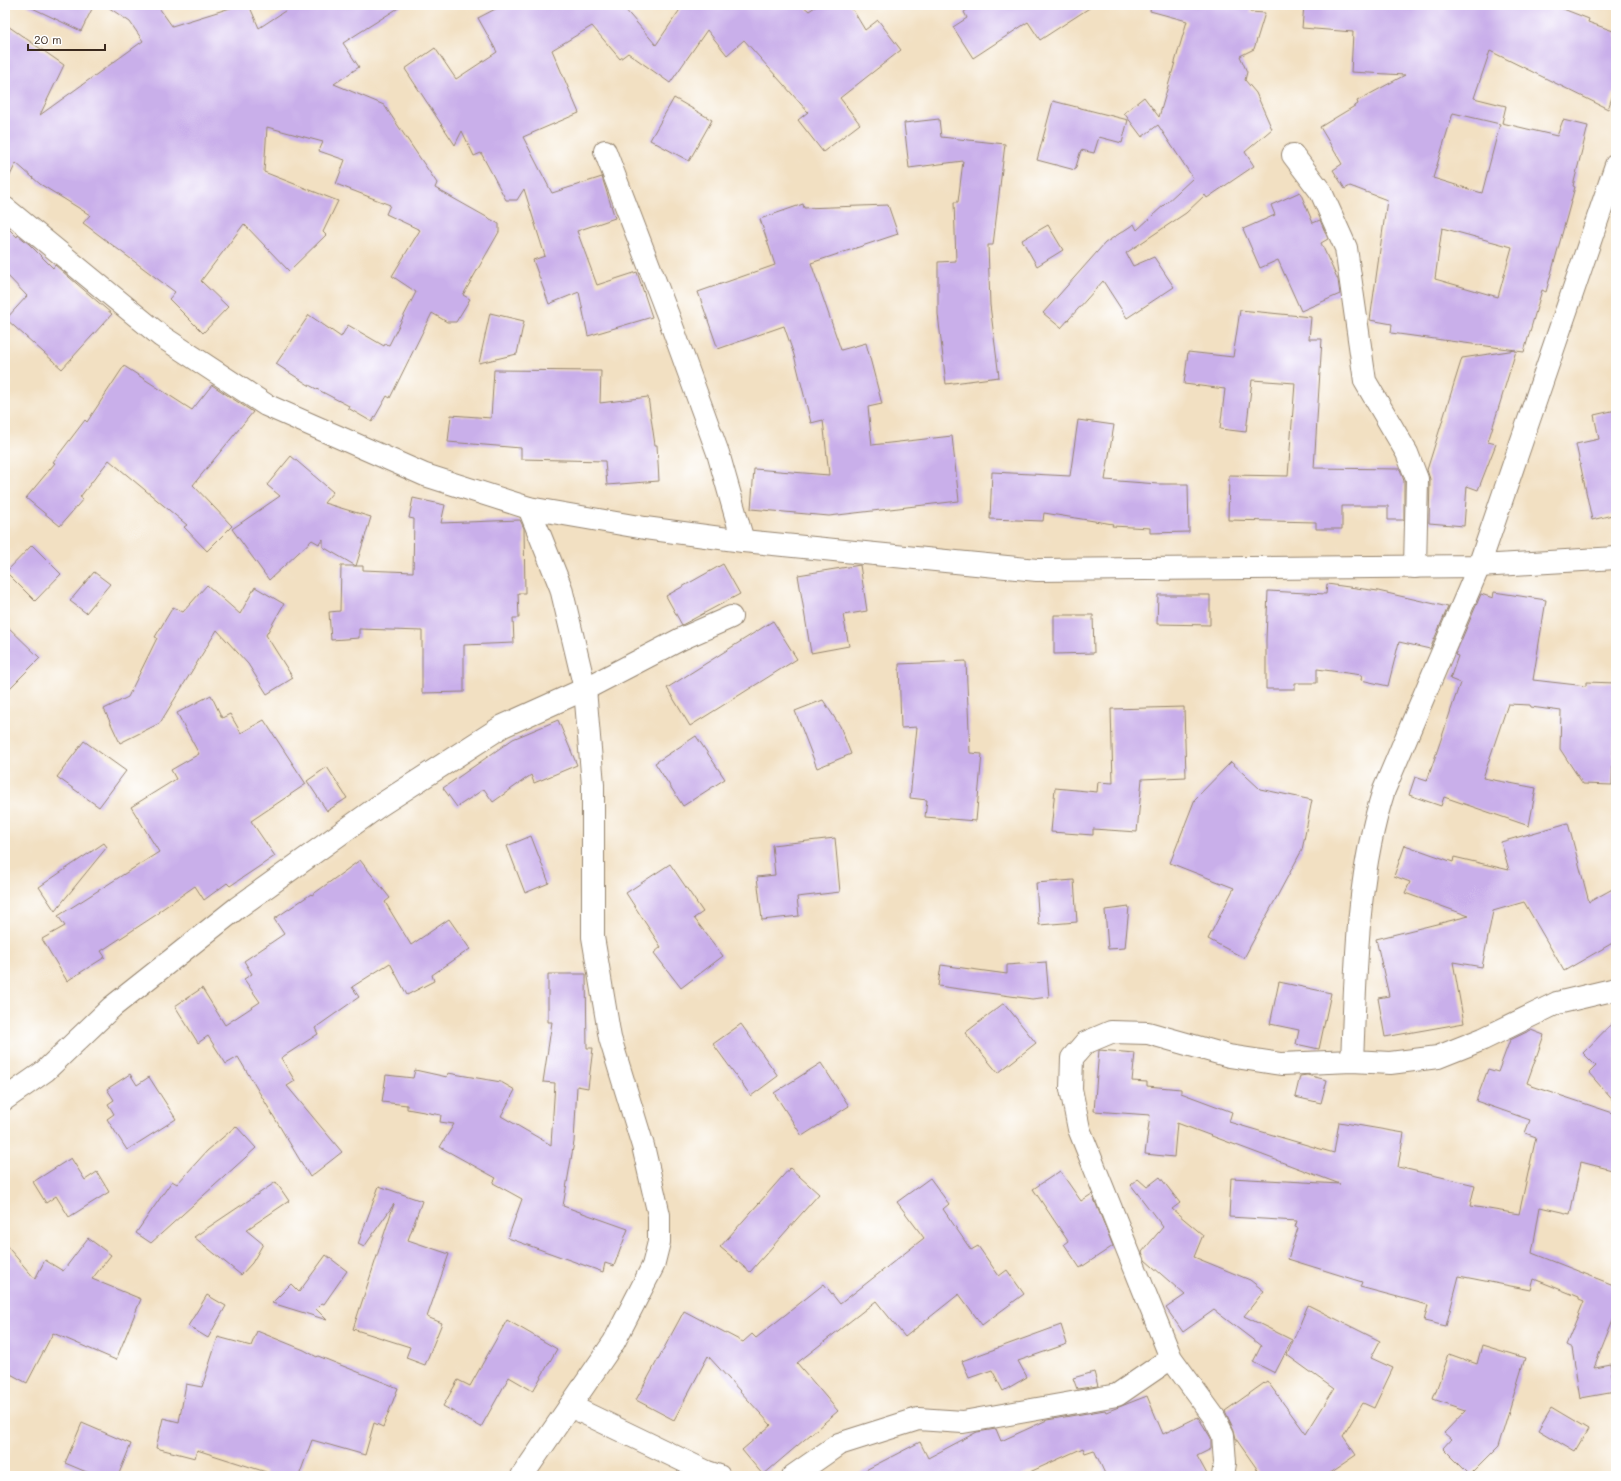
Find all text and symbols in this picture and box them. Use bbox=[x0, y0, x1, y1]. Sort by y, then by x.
scale bar bbox=[28, 26, 105, 52]
text: 20 m bbox=[34, 31, 62, 47]

